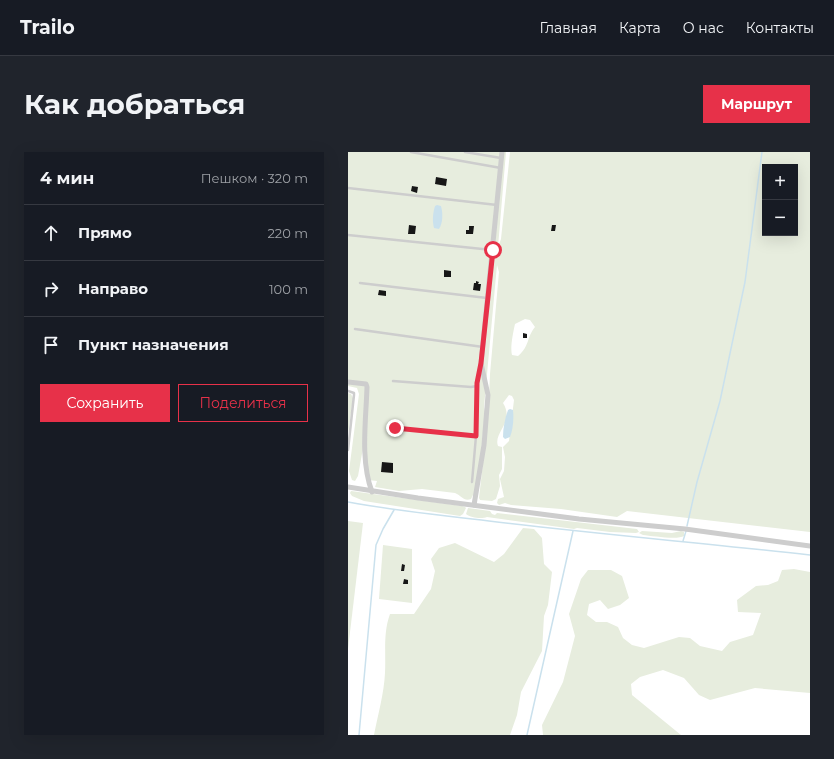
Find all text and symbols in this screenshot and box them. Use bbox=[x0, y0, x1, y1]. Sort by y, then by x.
text: Trailo bbox=[20, 16, 75, 39]
text: Главная bbox=[539, 19, 597, 37]
text: Карта bbox=[619, 19, 661, 37]
text: О нас bbox=[683, 19, 724, 37]
text: Контакты bbox=[746, 19, 814, 37]
button: Маршрут bbox=[703, 85, 810, 123]
text: Как добраться bbox=[24, 87, 245, 121]
map controls bbox=[762, 164, 798, 236]
button: + bbox=[762, 164, 798, 200]
text: 4 мин bbox=[40, 168, 94, 188]
text: Пешком · 320 m bbox=[201, 170, 308, 186]
button: − bbox=[762, 200, 798, 236]
icon: ahead bbox=[40, 222, 62, 244]
text: Прямо bbox=[78, 223, 132, 242]
text: 220 m bbox=[267, 225, 308, 241]
route start bbox=[484, 241, 502, 259]
icon: right bbox=[40, 278, 62, 300]
text: Направо bbox=[78, 279, 148, 298]
text: 100 m bbox=[269, 281, 308, 297]
icon: arrive bbox=[40, 334, 62, 356]
text: Пункт назначения bbox=[78, 335, 229, 354]
button: Сохранить bbox=[40, 384, 170, 422]
button: Поделиться bbox=[178, 384, 308, 422]
route end bbox=[386, 419, 404, 437]

